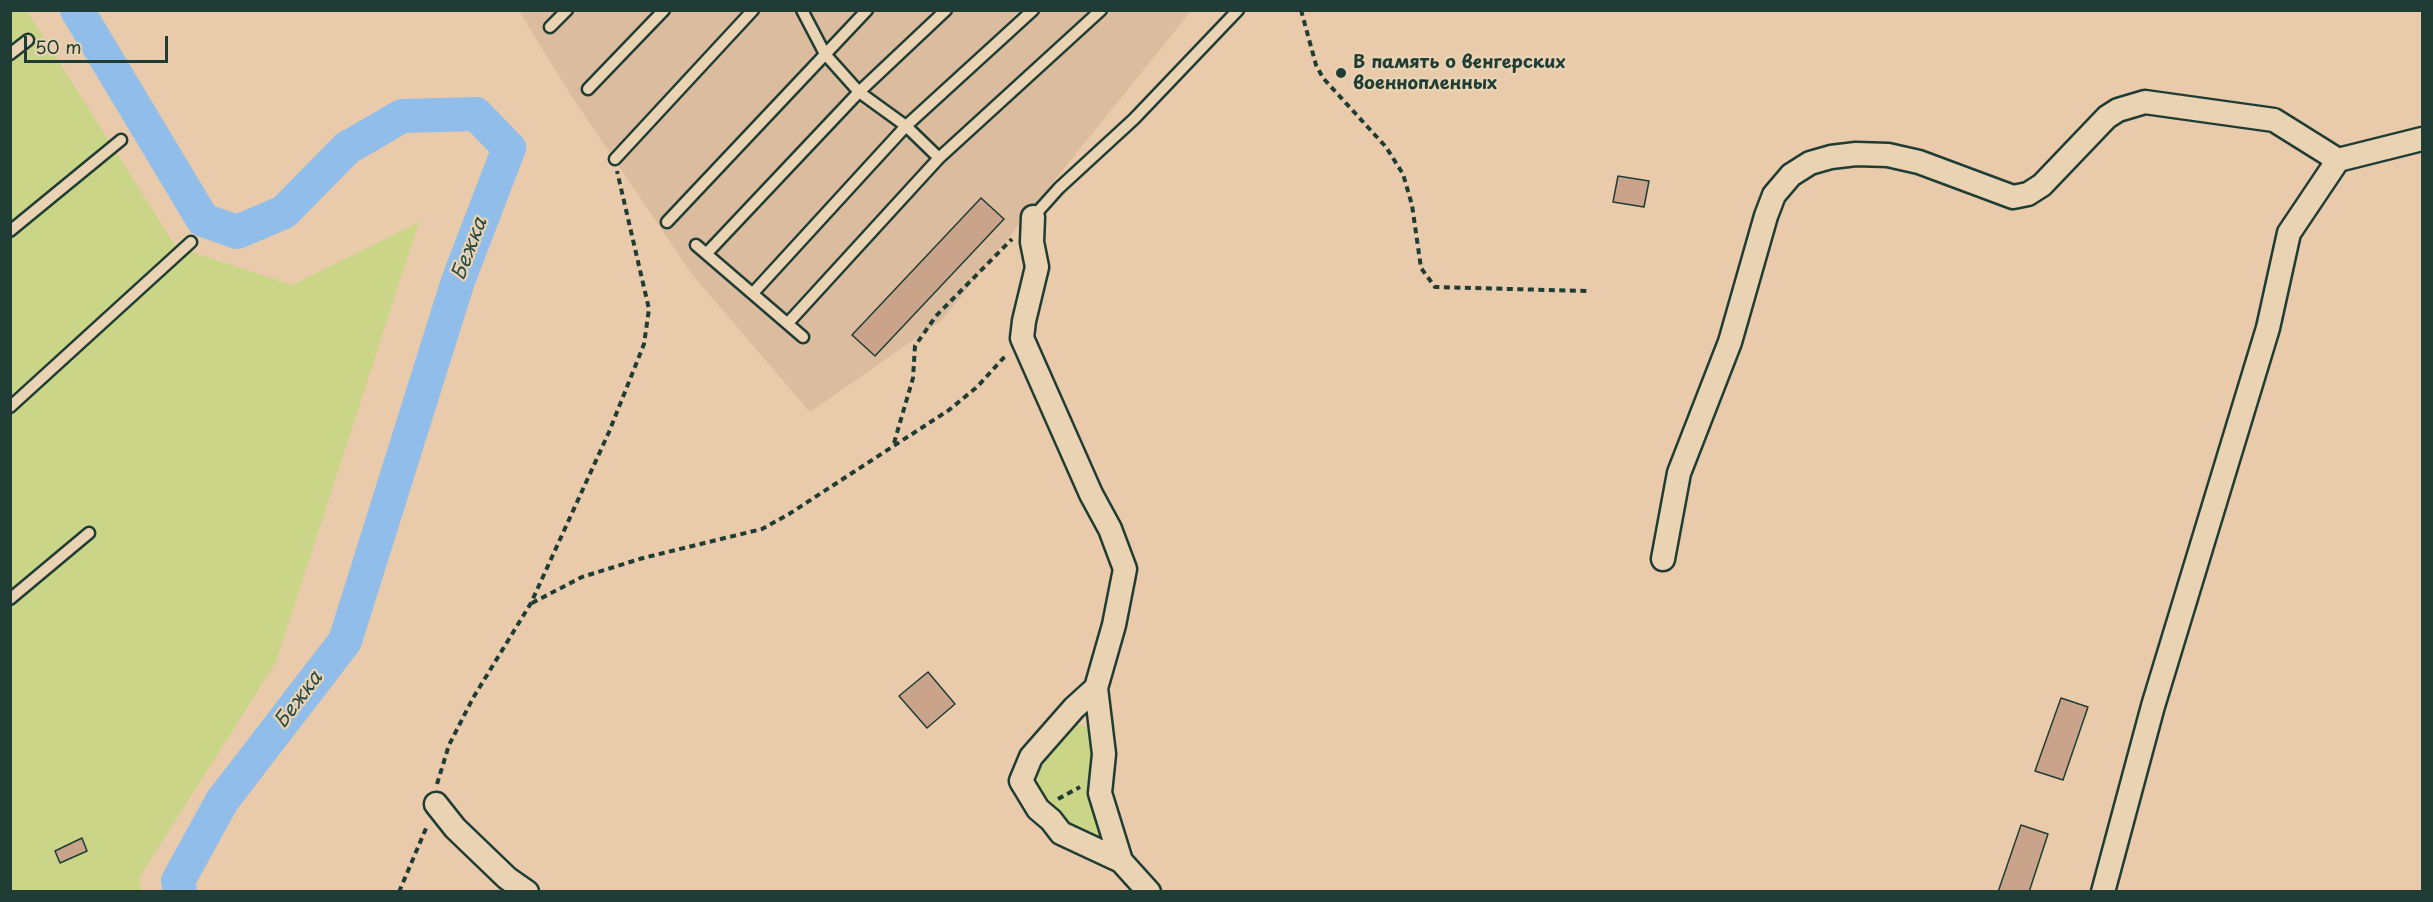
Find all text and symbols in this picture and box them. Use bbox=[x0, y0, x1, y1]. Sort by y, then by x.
scale bar bbox=[27, 24, 171, 62]
text: 50 m bbox=[35, 33, 82, 60]
place label: В память о венгерских военнопленных bbox=[1353, 52, 1566, 94]
marker: В память о венгерских военнопленных bbox=[1334, 66, 1348, 80]
water label: Бежка bbox=[447, 214, 493, 284]
water label: Бежка bbox=[270, 667, 328, 733]

